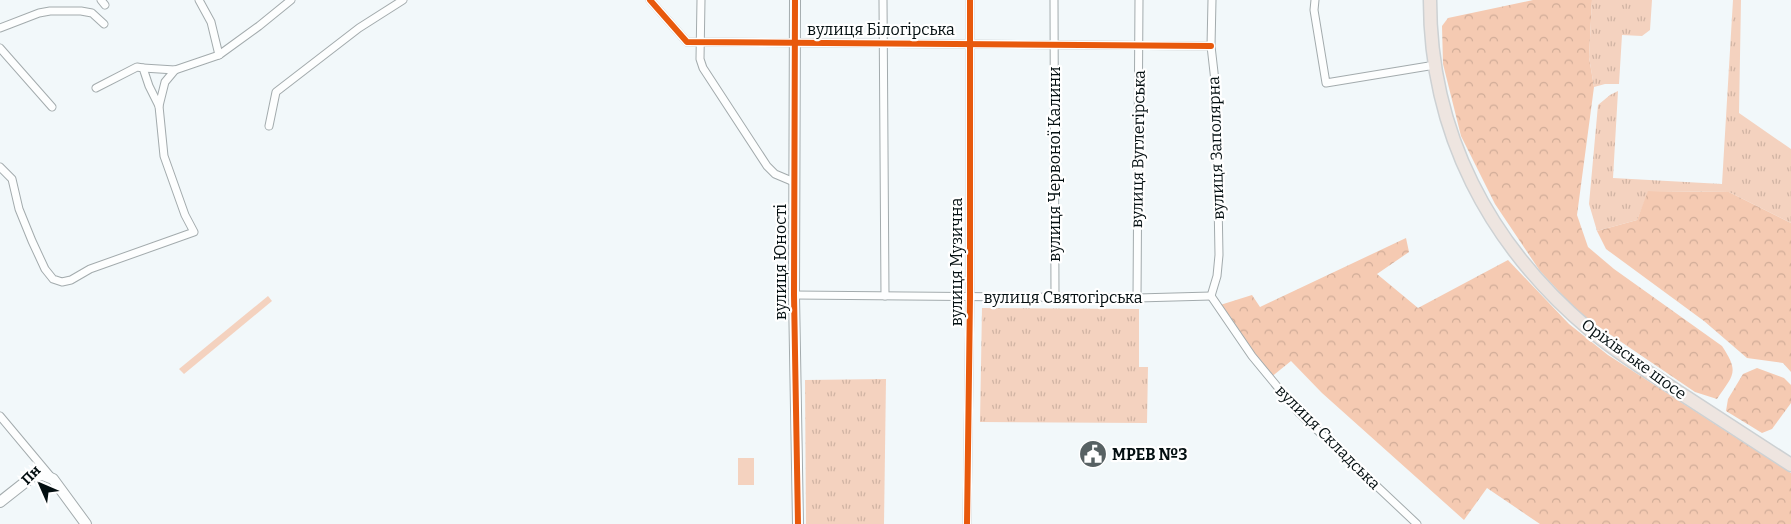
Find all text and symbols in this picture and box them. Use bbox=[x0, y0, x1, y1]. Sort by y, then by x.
street label: вулиця Білогірська bbox=[807, 20, 955, 39]
street label: вулиця Червоної Калини bbox=[1045, 66, 1064, 262]
street label: вулиця Вуглегірська bbox=[1127, 70, 1149, 228]
street label: вулиця Заполярна bbox=[1204, 76, 1228, 220]
street label: вулиця Музична bbox=[947, 197, 966, 326]
street label: вулиця Юності bbox=[771, 204, 790, 320]
street label: вулиця Святогірська bbox=[983, 288, 1143, 307]
street label: Оріхівське шосе bbox=[1578, 315, 1690, 403]
street label: вулиця Складська bbox=[1272, 381, 1384, 493]
public building icon: МРЕВ №3 bbox=[1078, 439, 1108, 469]
place label: МРЕВ №3 bbox=[1112, 445, 1188, 464]
north arrow bbox=[15, 459, 65, 509]
text: Пн bbox=[18, 462, 44, 488]

